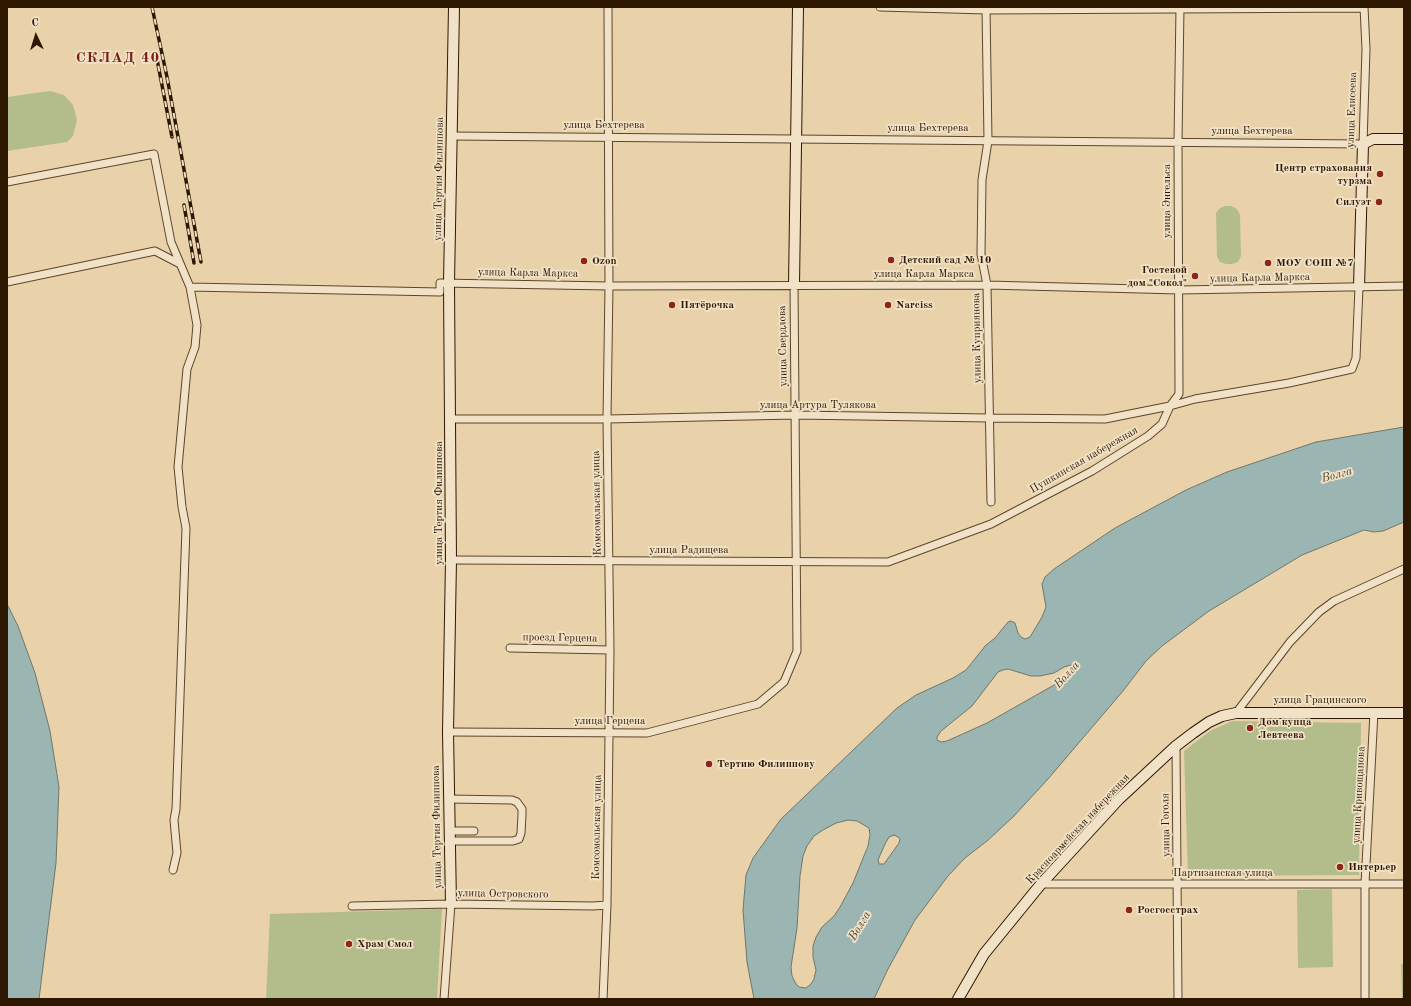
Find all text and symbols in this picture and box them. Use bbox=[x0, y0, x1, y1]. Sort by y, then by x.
north arrow bbox=[16, 16, 56, 56]
text: С bbox=[31, 18, 39, 29]
district label: СКЛАД 40 bbox=[76, 49, 160, 67]
street label: улица Елисеева bbox=[1344, 72, 1360, 148]
street label: улица Тертия Филиппова bbox=[431, 117, 447, 241]
street label: улица Бехтерева bbox=[563, 118, 645, 132]
street label: улица Бехтерева bbox=[887, 121, 969, 135]
street label: улица Бехтерева bbox=[1211, 124, 1293, 138]
place label: Центр страхования турзма bbox=[1275, 161, 1372, 187]
street label: улица Энгельса bbox=[1160, 164, 1174, 238]
marker: Центр страхования турзма bbox=[1375, 169, 1385, 179]
place label: Силуэт bbox=[1336, 195, 1371, 209]
marker: Силуэт bbox=[1374, 197, 1384, 207]
place label: Детский сад № 10 bbox=[899, 253, 991, 267]
place label: Ozon bbox=[592, 254, 617, 268]
marker: Детский сад № 10 bbox=[886, 255, 896, 265]
marker: Ozon bbox=[579, 256, 589, 266]
place label: МОУ СОШ №7 bbox=[1276, 256, 1354, 270]
marker: МОУ СОШ №7 bbox=[1263, 258, 1273, 268]
place label: Гостевой дом "Сокол" bbox=[1127, 263, 1187, 289]
street label: улица Карла Маркса bbox=[478, 266, 578, 280]
street label: улица Карла Маркса bbox=[874, 267, 974, 281]
marker: Гостевой дом "Сокол" bbox=[1190, 271, 1200, 281]
street label: улица Карла Маркса bbox=[1210, 271, 1310, 285]
street label: улица Куприянова bbox=[970, 293, 984, 383]
place label: Пятёрочка bbox=[680, 298, 734, 312]
place label: Narciss bbox=[896, 298, 933, 312]
marker: Пятёрочка bbox=[667, 300, 677, 310]
marker: Narciss bbox=[883, 300, 893, 310]
street label: улица Свердлова bbox=[776, 305, 790, 387]
street label: улица Артура Тулякова bbox=[760, 398, 876, 412]
street label: Пушкинская набережная bbox=[1028, 424, 1140, 496]
street label: улица Тертия Филиппова bbox=[432, 441, 446, 565]
street label: Комсомольская улица bbox=[589, 450, 605, 556]
water label: Волга bbox=[1320, 464, 1354, 486]
street label: улица Радищева bbox=[649, 543, 729, 557]
street label: проезд Герцена bbox=[522, 631, 598, 645]
water label: Волга bbox=[1051, 658, 1083, 692]
street label: улица Грацинского bbox=[1274, 693, 1366, 707]
street label: улица Герцена bbox=[575, 714, 645, 728]
place label: Дом купца Левтеева bbox=[1258, 715, 1312, 741]
marker: Дом купца Левтеева bbox=[1245, 723, 1255, 733]
street label: улица Кривощапова bbox=[1350, 746, 1368, 844]
place label: Тертию Филиппову bbox=[717, 757, 815, 771]
marker: Тертию Филиппову bbox=[704, 759, 714, 769]
street label: улица Тертия Филиппова bbox=[429, 765, 445, 889]
street label: Красноармейская набережная bbox=[1023, 771, 1133, 887]
street label: Комсомольская улица bbox=[589, 774, 605, 880]
street label: улица Гоголя bbox=[1159, 793, 1173, 857]
place label: Интерьер bbox=[1348, 860, 1396, 874]
marker: Интерьер bbox=[1335, 862, 1345, 872]
street label: Партизанская улица bbox=[1173, 866, 1273, 880]
street label: улица Островского bbox=[457, 887, 549, 901]
place label: Росгосстрах bbox=[1137, 903, 1198, 917]
marker: Росгосстрах bbox=[1124, 905, 1134, 915]
water label: Волга bbox=[846, 909, 874, 943]
place label: Храм Смол bbox=[357, 937, 412, 951]
marker: Храм Смол bbox=[344, 939, 354, 949]

